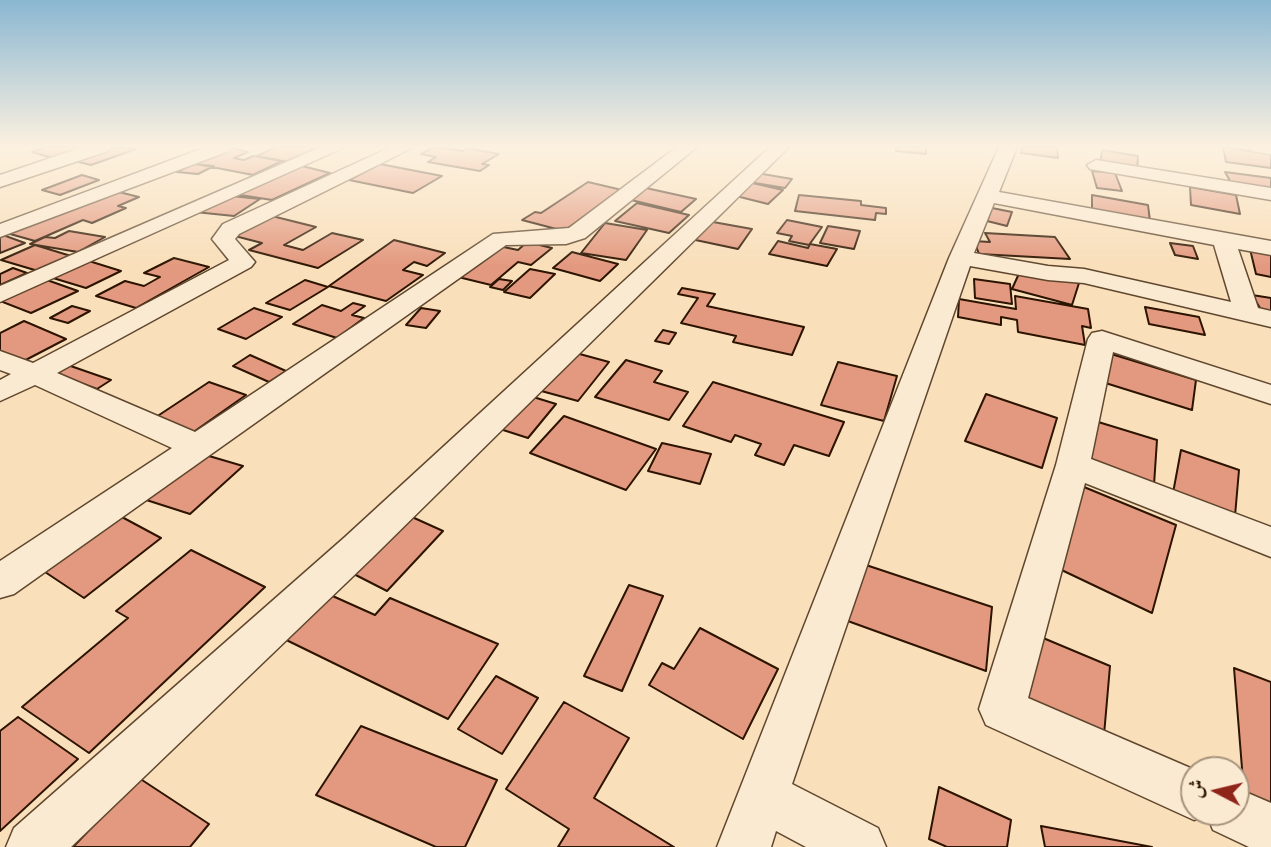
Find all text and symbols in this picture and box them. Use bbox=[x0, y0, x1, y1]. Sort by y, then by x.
north arrow bbox=[1180, 756, 1250, 826]
text: ش bbox=[1182, 778, 1209, 800]

